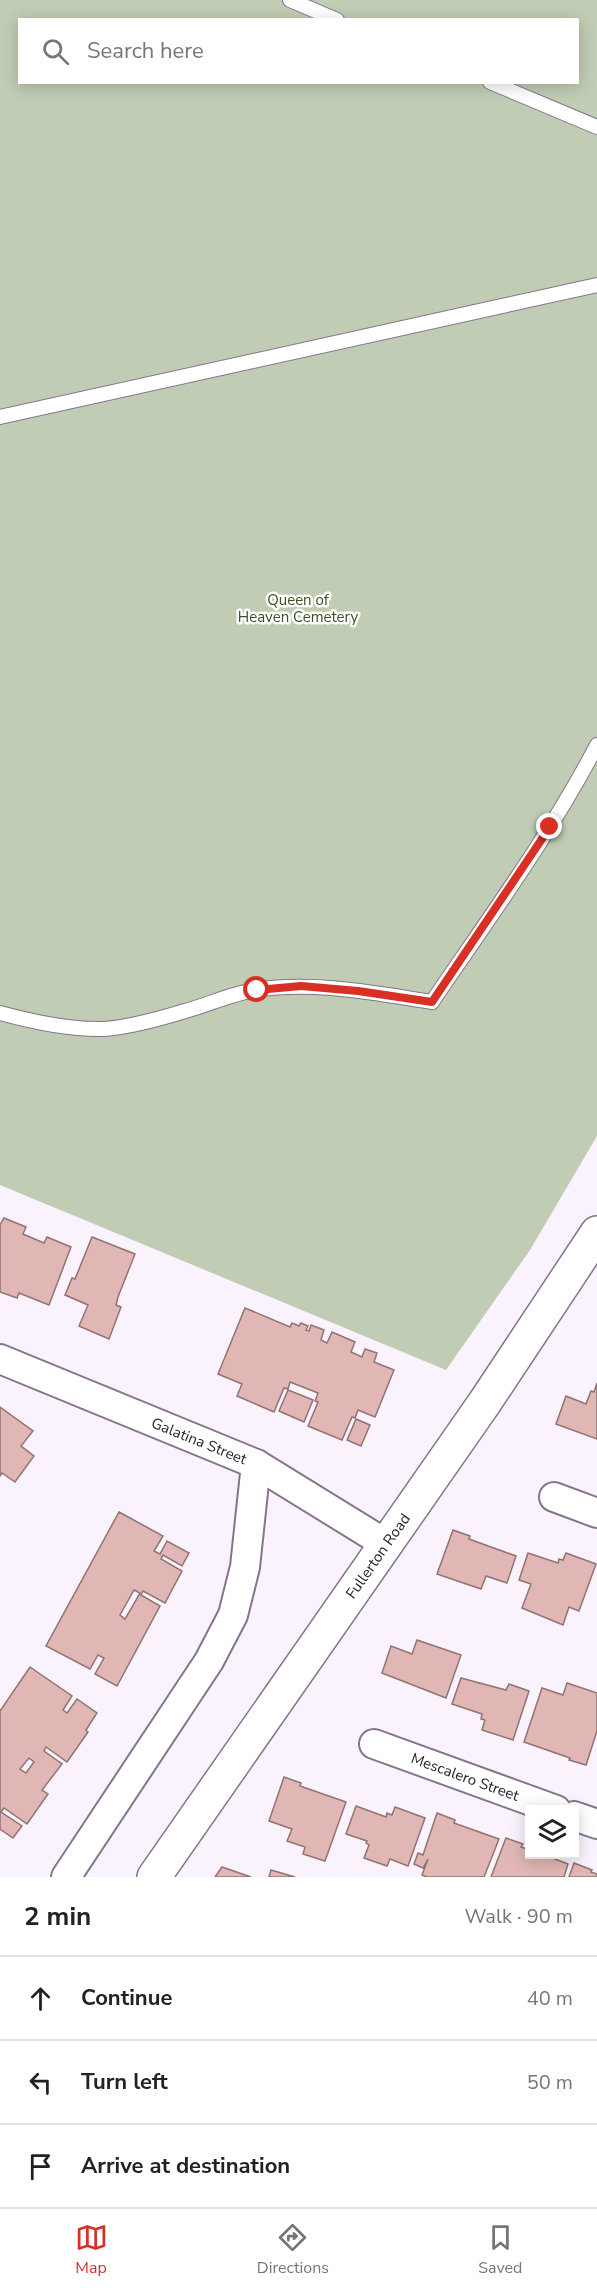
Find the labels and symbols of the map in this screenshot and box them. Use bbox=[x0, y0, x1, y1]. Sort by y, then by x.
park label: Queen of Heaven Cemetery bbox=[238, 590, 358, 627]
route end bbox=[536, 813, 562, 839]
route start bbox=[243, 976, 269, 1002]
street label: Galatina Street bbox=[148, 1413, 250, 1470]
street label: Fullerton Road bbox=[341, 1509, 415, 1603]
street label: Mescalero Street bbox=[408, 1748, 522, 1806]

